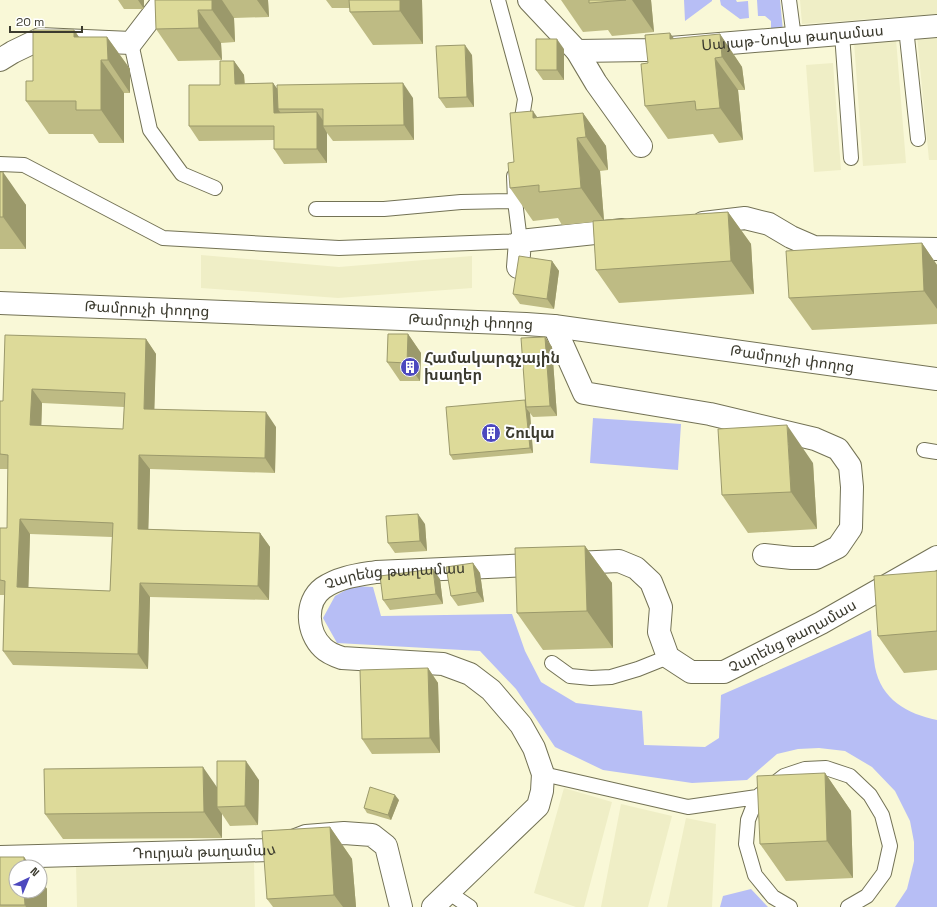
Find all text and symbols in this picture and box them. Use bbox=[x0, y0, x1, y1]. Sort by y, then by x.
scale bar bbox=[10, 8, 82, 34]
text: 20 m bbox=[16, 14, 44, 30]
street label: Սայաթ-Նովա թաղամաս bbox=[701, 20, 884, 54]
street label: Թամրուչի փողոց bbox=[84, 296, 210, 320]
street label: Թամրուչի փողոց bbox=[408, 309, 534, 333]
street label: Թամրուչի փողոց bbox=[729, 340, 856, 376]
place label: Համակարգչային խաղեր bbox=[424, 348, 560, 384]
building icon: Համակարգչային խաղեր bbox=[399, 356, 421, 378]
building icon: Շուկա bbox=[480, 422, 502, 444]
place label: Շուկա bbox=[505, 423, 555, 442]
street label: Չարենց թաղամաս bbox=[321, 558, 465, 594]
street label: Չարենց թաղամաս bbox=[725, 595, 860, 677]
street label: Դուրյան թաղամաս bbox=[132, 839, 278, 863]
north arrow bbox=[8, 859, 48, 899]
text: N bbox=[27, 864, 42, 879]

